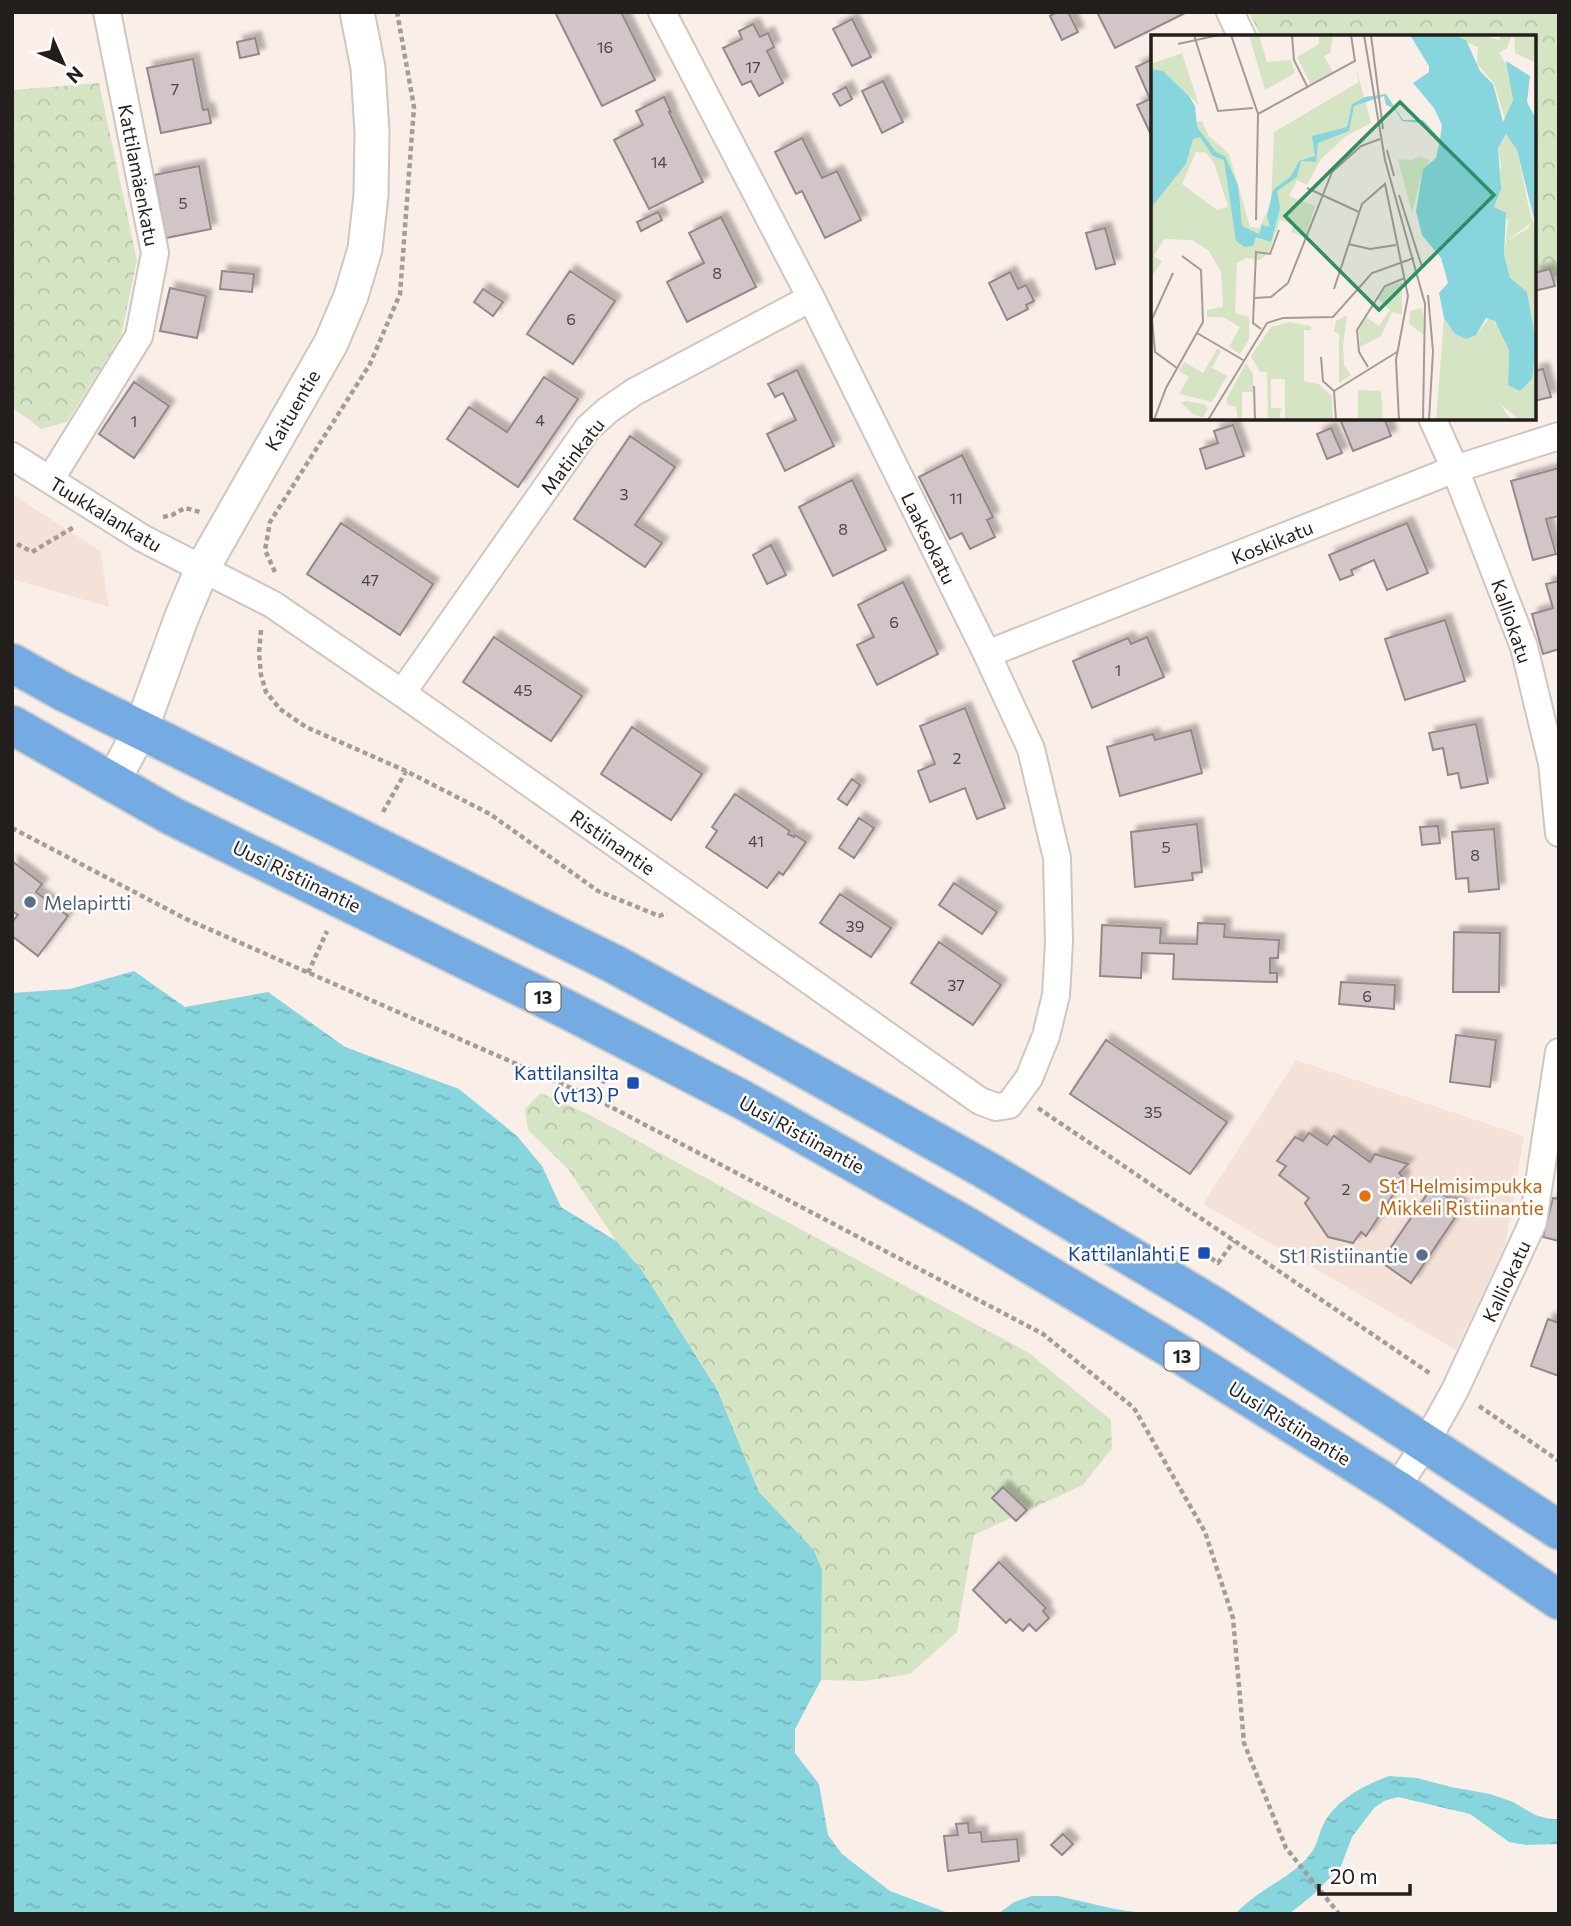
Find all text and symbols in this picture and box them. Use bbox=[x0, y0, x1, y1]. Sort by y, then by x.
north arrow bbox=[28, 28, 98, 98]
inset map bbox=[1151, 35, 1536, 420]
house number: 16 bbox=[597, 37, 613, 56]
house number: 17 bbox=[745, 57, 761, 76]
text: N bbox=[62, 62, 89, 89]
house number: 7 bbox=[171, 79, 179, 98]
street label: Kattilamäenkatu bbox=[114, 102, 164, 248]
house number: 14 bbox=[651, 152, 668, 171]
house number: 5 bbox=[178, 193, 188, 212]
house number: 8 bbox=[712, 263, 722, 282]
house number: 6 bbox=[566, 309, 576, 328]
street label: Kaituentie bbox=[260, 365, 324, 455]
house number: 4 bbox=[535, 410, 545, 429]
house number: 1 bbox=[131, 411, 137, 430]
street label: Matinkatu bbox=[535, 413, 609, 499]
street label: Tuukkalankatu bbox=[46, 472, 166, 556]
house number: 3 bbox=[619, 484, 629, 503]
street label: Laaksokatu bbox=[897, 488, 961, 588]
house number: 11 bbox=[949, 488, 963, 507]
street label: Koskikatu bbox=[1228, 515, 1316, 569]
house number: 8 bbox=[838, 519, 848, 538]
house number: 47 bbox=[361, 570, 379, 589]
street label: Kalliokatu bbox=[1487, 576, 1537, 666]
house number: 6 bbox=[889, 612, 899, 631]
house number: 1 bbox=[1115, 660, 1121, 679]
house number: 45 bbox=[514, 680, 532, 699]
house number: 2 bbox=[953, 748, 962, 767]
street label: Ristiinantie bbox=[566, 804, 660, 880]
house number: 41 bbox=[748, 831, 764, 850]
street label: Uusi Ristiinantie bbox=[229, 835, 365, 917]
house number: 5 bbox=[1161, 837, 1171, 856]
house number: 8 bbox=[1470, 845, 1480, 864]
place label: Melapirtti bbox=[44, 891, 131, 914]
marker: Melapirtti bbox=[22, 894, 38, 910]
house number: 39 bbox=[846, 916, 864, 935]
house number: 37 bbox=[947, 975, 965, 994]
road number: 13 bbox=[526, 982, 560, 1012]
house number: 6 bbox=[1362, 986, 1372, 1005]
place label: Kattilansilta (vt13) P bbox=[514, 1061, 619, 1106]
marker: Kattilansilta (vt13) P bbox=[625, 1075, 641, 1091]
street label: Uusi Ristiinantie bbox=[735, 1090, 869, 1178]
house number: 35 bbox=[1144, 1102, 1162, 1121]
place label: St1 Helmisimpukka Mikkeli Ristiinantie bbox=[1379, 1174, 1544, 1219]
house number: 2 bbox=[1342, 1179, 1351, 1198]
marker: St1 Helmisimpukka Mikkeli Ristiinantie bbox=[1357, 1188, 1373, 1204]
street label: Kalliokatu bbox=[1477, 1237, 1535, 1325]
place label: Kattilanlahti E bbox=[1068, 1242, 1190, 1265]
place label: St1 Ristiinantie bbox=[1279, 1244, 1408, 1267]
marker: Kattilanlahti E bbox=[1196, 1245, 1212, 1261]
marker: St1 Ristiinantie bbox=[1414, 1247, 1430, 1263]
road number: 13 bbox=[1164, 1342, 1200, 1371]
street label: Uusi Ristiinantie bbox=[1225, 1376, 1355, 1470]
scale bar bbox=[1319, 1853, 1410, 1897]
text: 20 m bbox=[1330, 1863, 1378, 1888]

